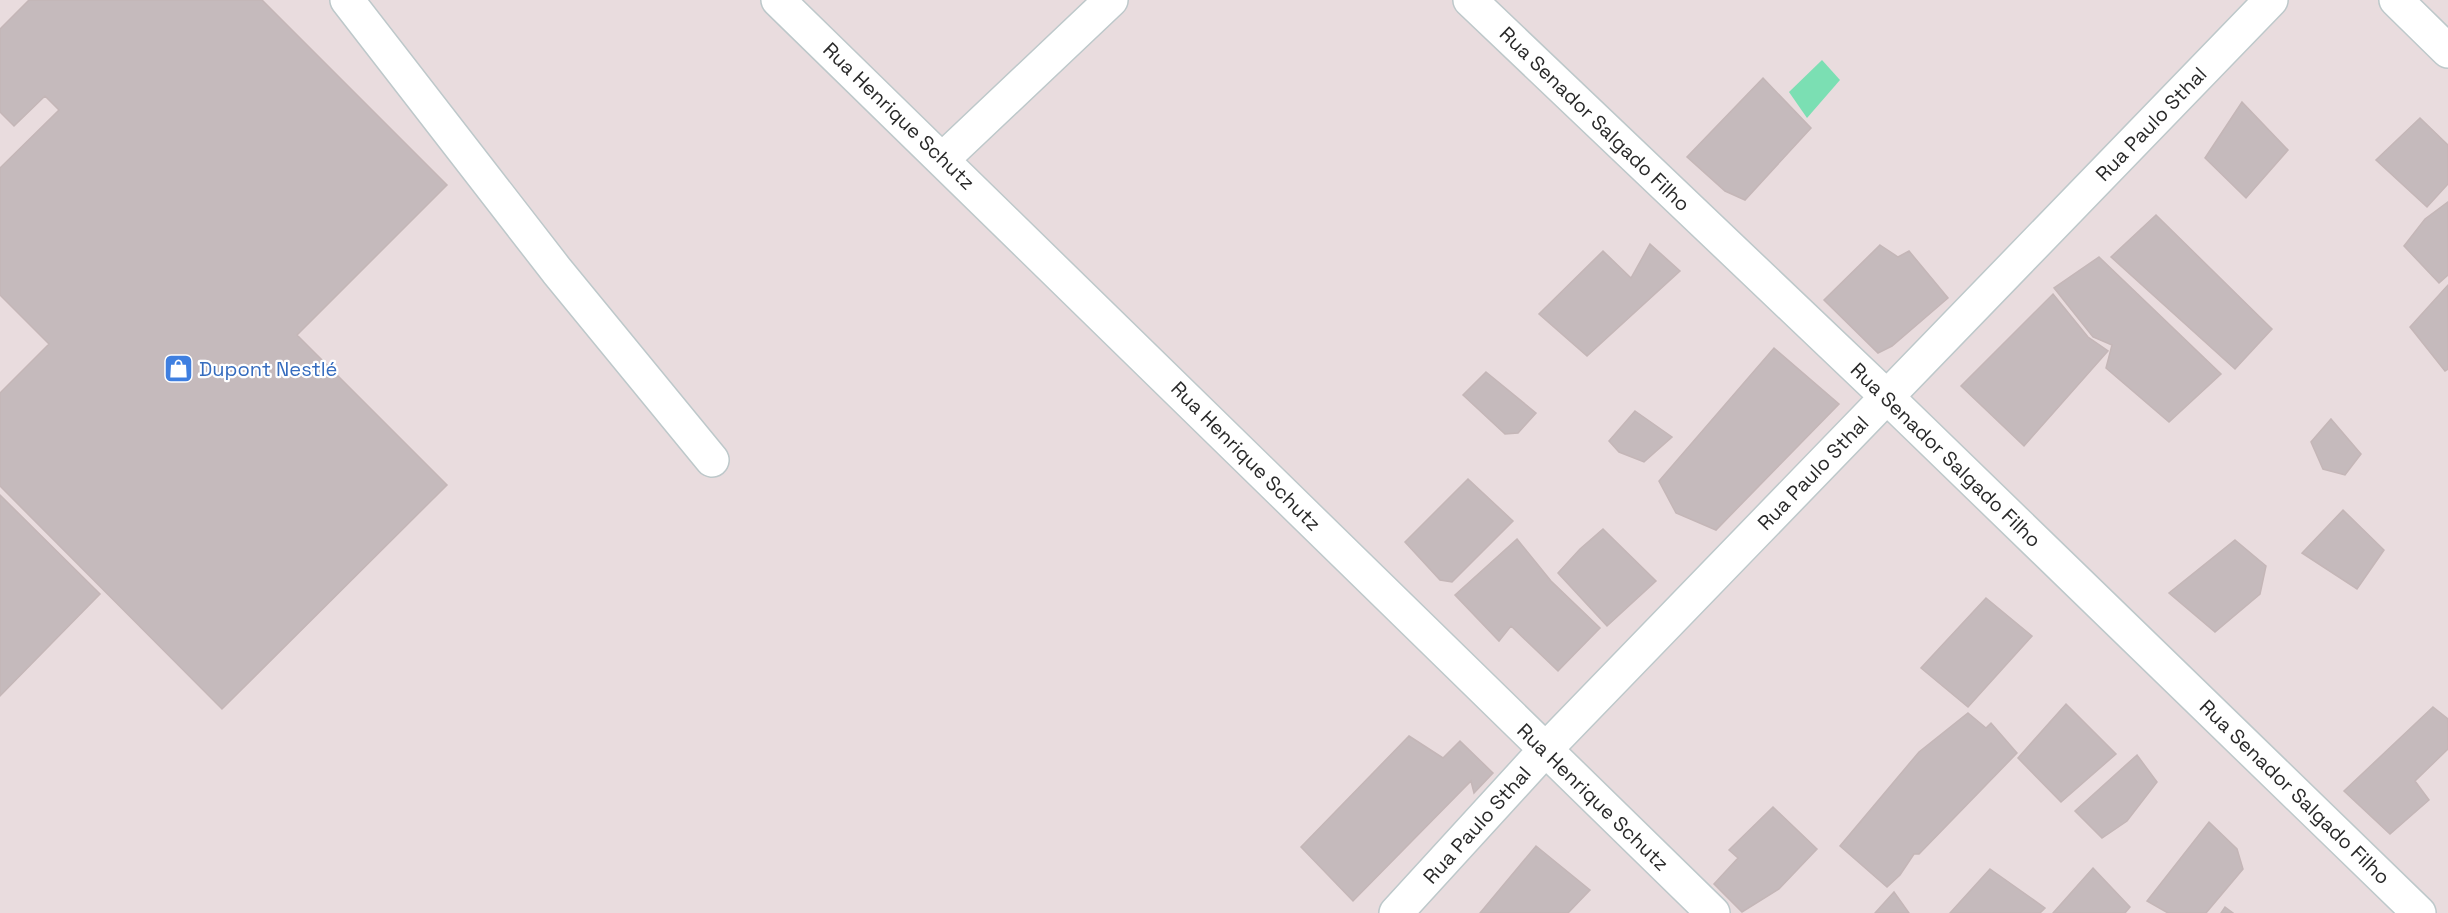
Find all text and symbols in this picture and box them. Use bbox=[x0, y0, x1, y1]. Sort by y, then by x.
street label: Rua Senador Salgado Filho bbox=[1494, 21, 1696, 217]
street label: Rua Henrique Schutz bbox=[818, 37, 980, 195]
street label: Rua Paulo Sthal bbox=[2090, 61, 2212, 187]
shop icon: Dupont Nestlé bbox=[162, 353, 194, 385]
place label: Dupont Nestlé bbox=[199, 356, 337, 382]
street label: Rua Senador Salgado Filho bbox=[1845, 357, 2047, 553]
street label: Rua Henrique Schutz bbox=[1166, 376, 1326, 536]
street label: Rua Paulo Sthal bbox=[1752, 410, 1874, 536]
street label: Rua Senador Salgado Filho bbox=[2194, 694, 2396, 890]
street label: Rua Henrique Schutz bbox=[1512, 718, 1674, 876]
street label: Rua Paulo Sthal bbox=[1417, 761, 1537, 889]

